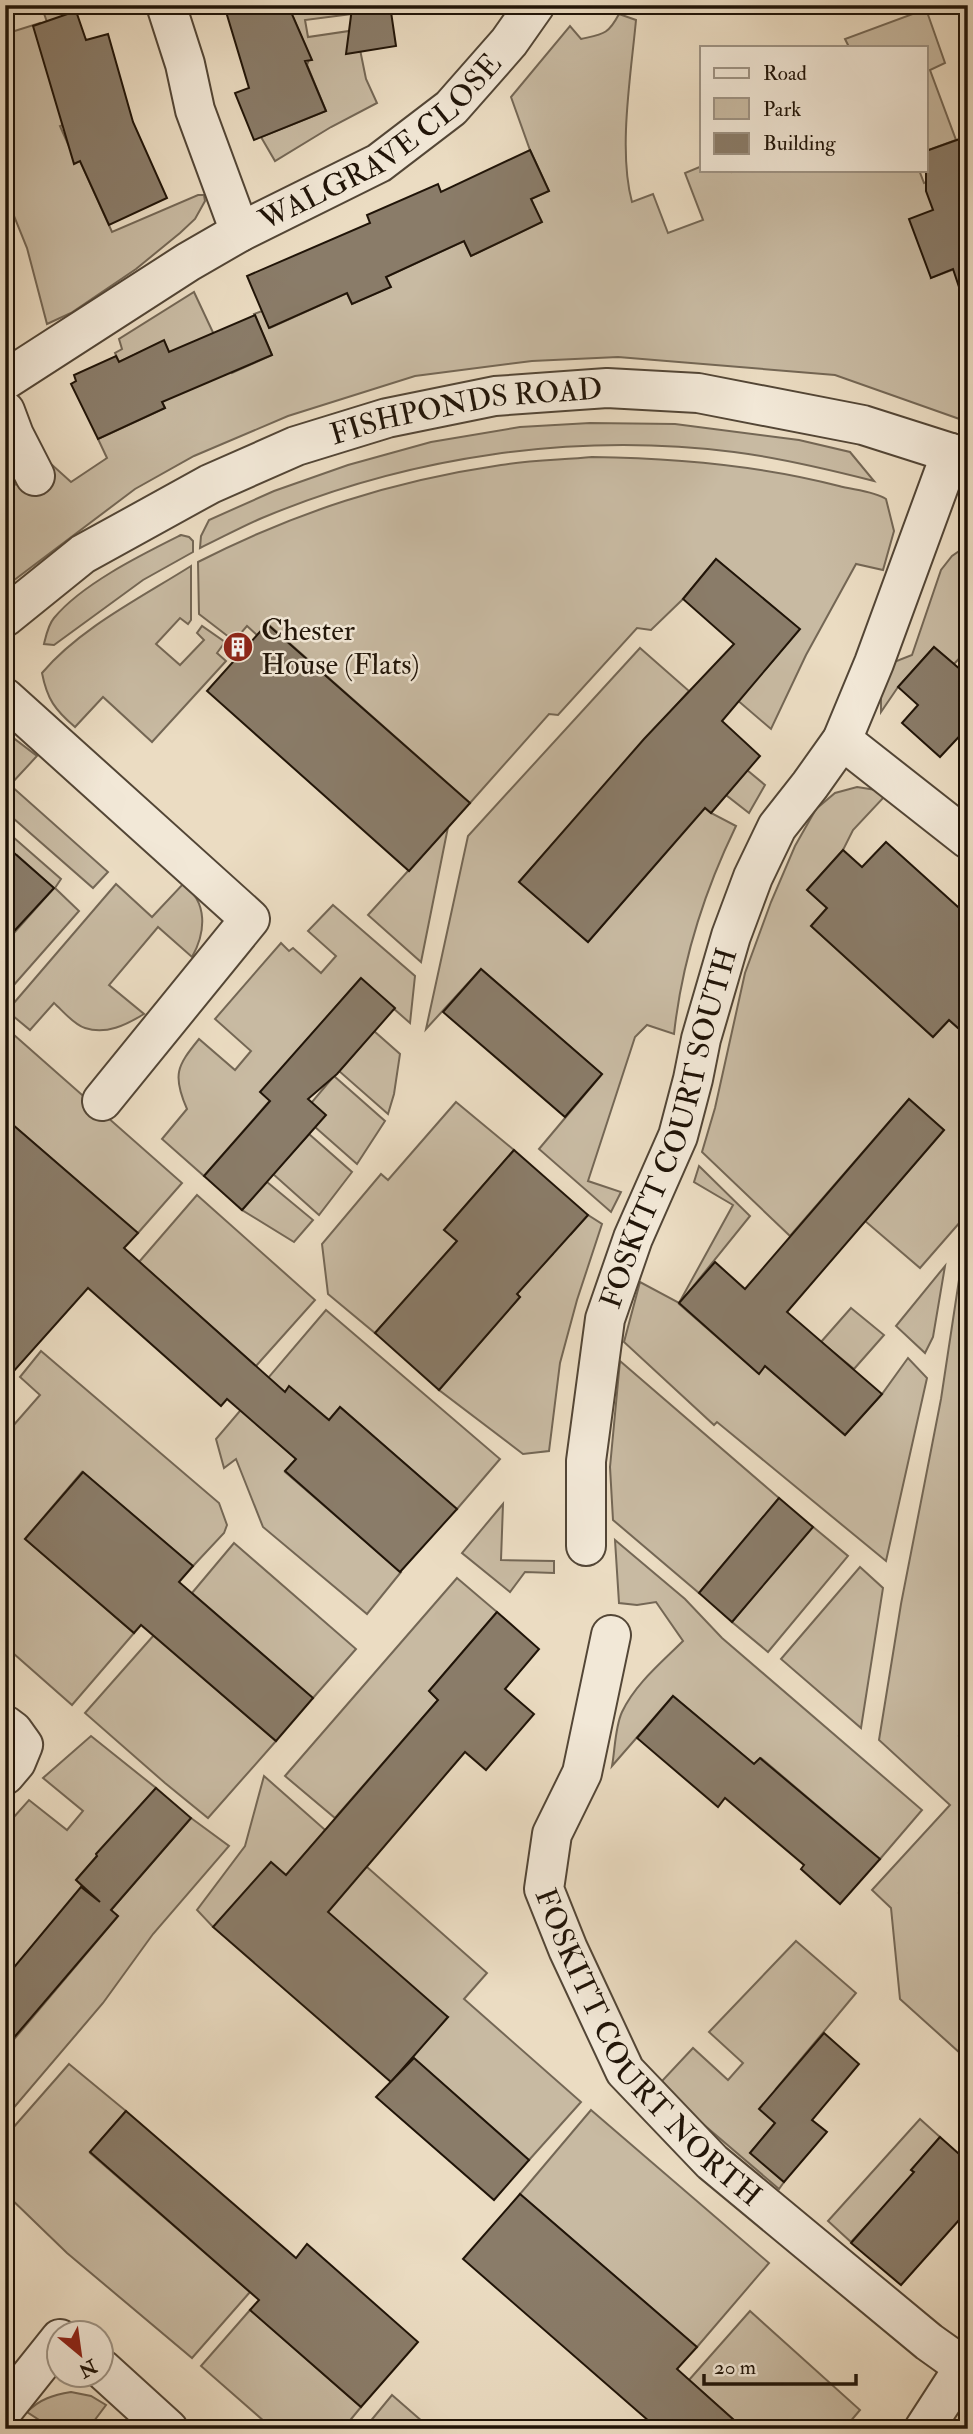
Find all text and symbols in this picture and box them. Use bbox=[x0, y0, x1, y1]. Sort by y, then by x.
street label: WALGRAVE CLOSE bbox=[252, 45, 509, 239]
legend bbox=[700, 46, 928, 172]
text: Road bbox=[763, 60, 808, 87]
text: Park bbox=[763, 96, 801, 123]
text: Building bbox=[763, 130, 836, 157]
street label: FISHPONDS ROAD bbox=[325, 370, 604, 453]
place label: Chester House (Flats) bbox=[261, 612, 419, 683]
building icon: Chester House (Flats) bbox=[221, 630, 255, 664]
street label: FOSKITT COURT SOUTH bbox=[592, 944, 745, 1313]
street label: FOSKITT COURT NORTH bbox=[527, 1883, 769, 2214]
north arrow bbox=[46, 2318, 116, 2388]
scale bar bbox=[704, 2343, 856, 2387]
text: N bbox=[74, 2353, 102, 2383]
text: 20 m bbox=[714, 2354, 756, 2381]

